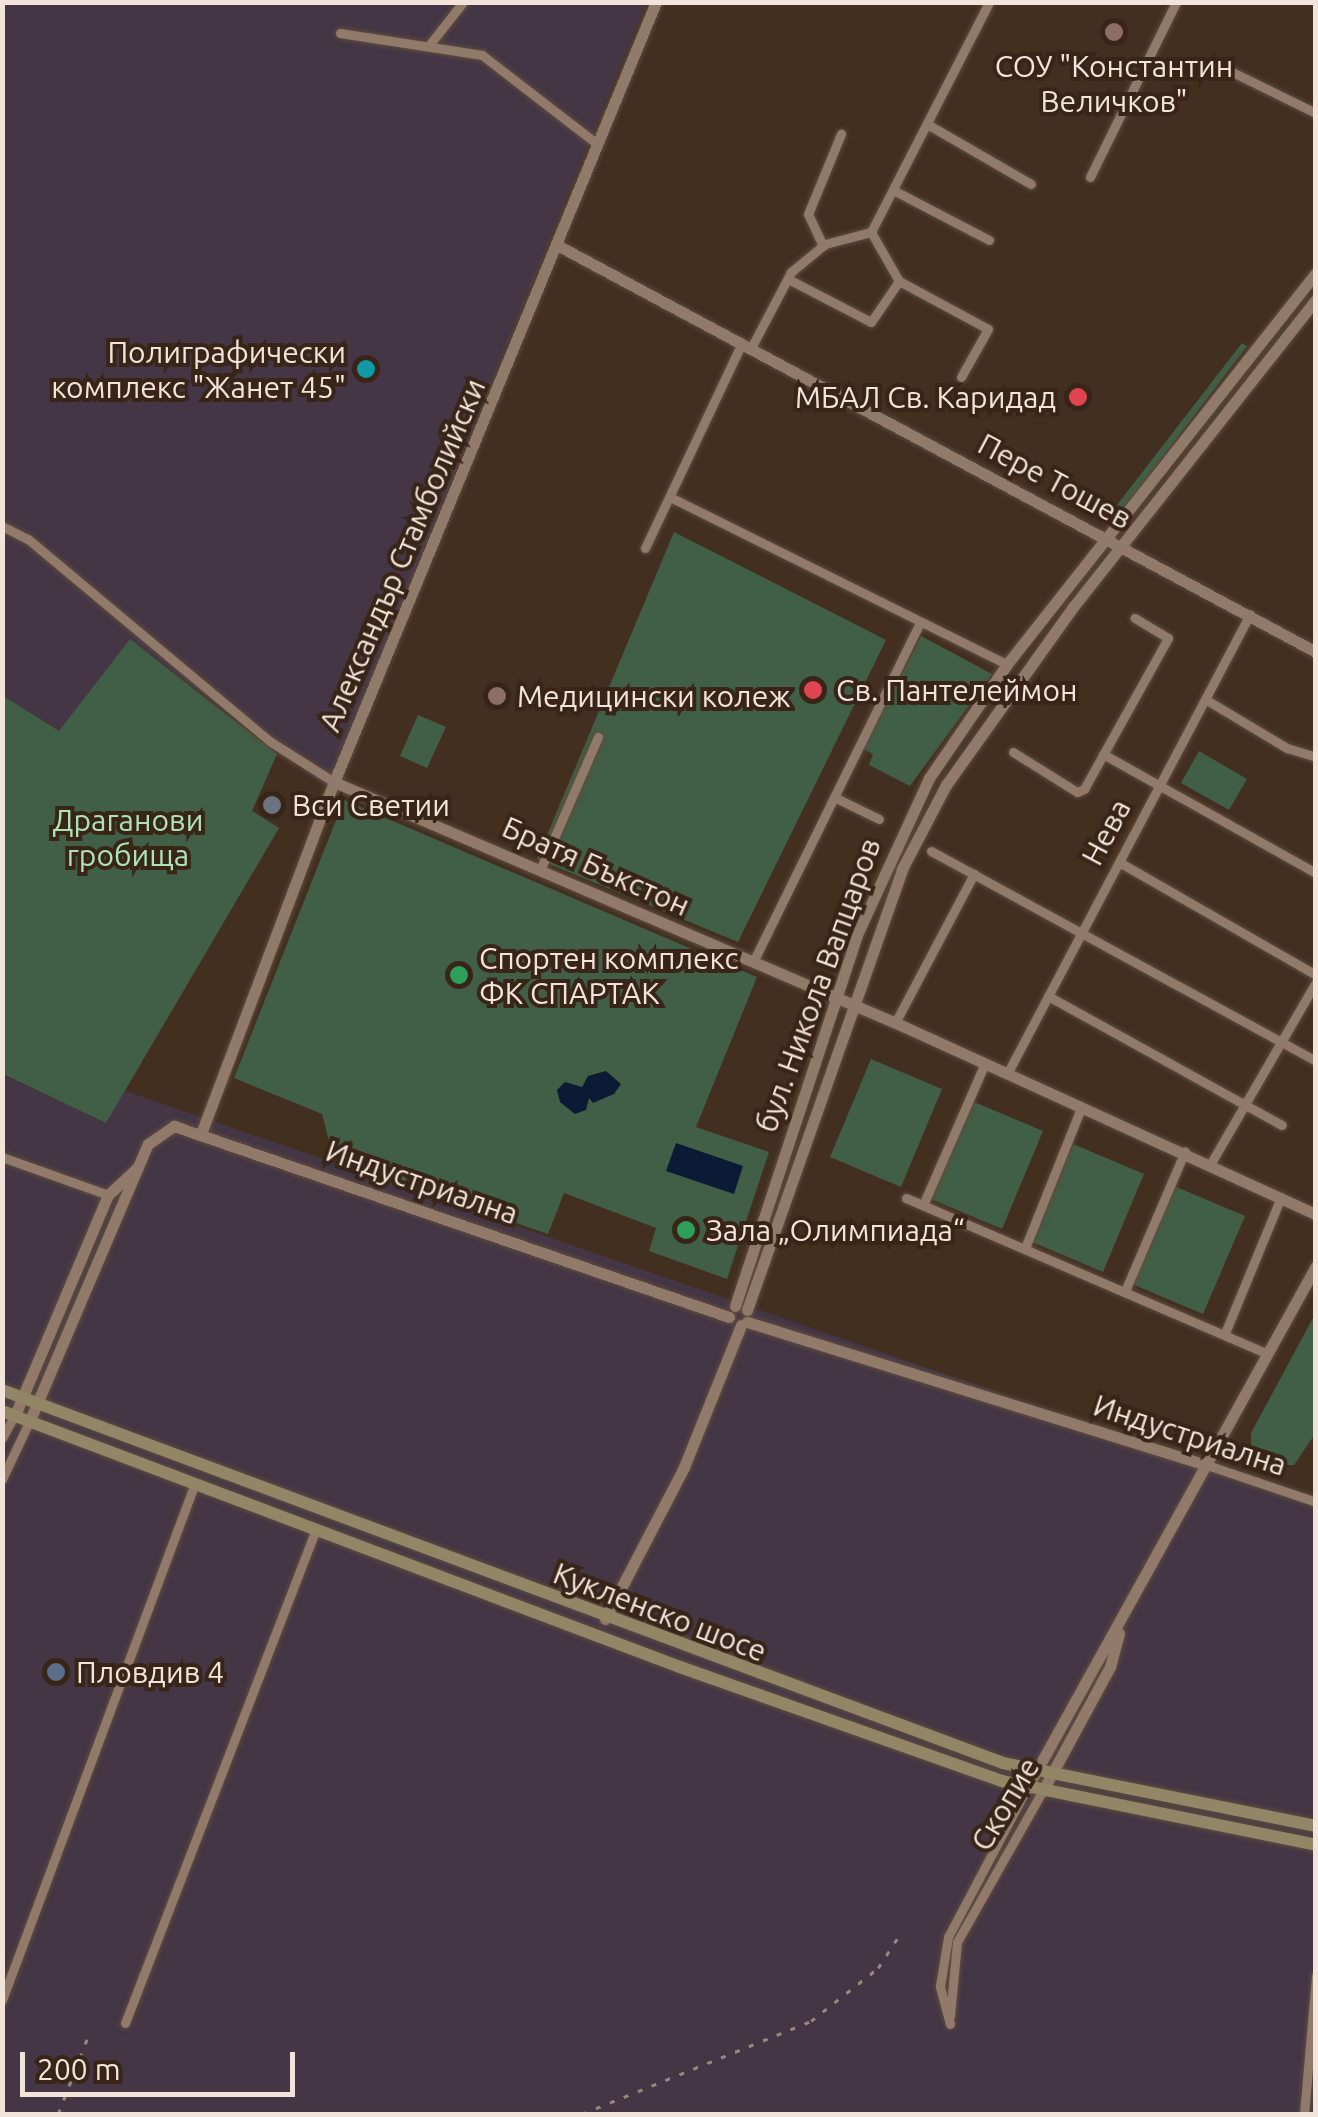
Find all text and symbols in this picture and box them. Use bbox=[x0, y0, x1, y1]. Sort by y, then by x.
marker: СОУ "Константин Величков" bbox=[1103, 21, 1125, 43]
place label: СОУ "Константин Величков" bbox=[995, 48, 1233, 118]
place label: Полиграфически комплекс "Жанет 45" bbox=[51, 334, 346, 404]
marker: Полиграфически комплекс "Жанет 45" bbox=[355, 358, 377, 380]
street label: Александър Стамболийски bbox=[311, 373, 493, 737]
place label: МБАЛ Св. Каридад bbox=[795, 379, 1056, 415]
marker: МБАЛ Св. Каридад bbox=[1065, 384, 1091, 410]
street label: Пере Тошев bbox=[972, 426, 1138, 536]
place label: Св. Пантелеймон bbox=[836, 672, 1077, 708]
marker: Св. Пантелеймон bbox=[800, 677, 826, 703]
place label: Медицински колеж bbox=[517, 678, 790, 714]
marker: Медицински колеж bbox=[486, 685, 508, 707]
place label: Вси Светии bbox=[292, 787, 450, 823]
street label: Нева bbox=[1074, 793, 1138, 871]
marker: Вси Светии bbox=[261, 794, 283, 816]
park label: Драганови гробища bbox=[53, 802, 203, 872]
street label: Братя Бъкстон bbox=[497, 809, 695, 923]
street label: бул. Никола Вапцаров bbox=[748, 833, 888, 1137]
place label: Спортен комплекс ФК СПАРТАК bbox=[479, 940, 738, 1010]
marker: Спортен комплекс ФК СПАРТАК bbox=[448, 964, 470, 986]
street label: Индустриална bbox=[321, 1132, 523, 1232]
place label: Зала „Олимпиада“ bbox=[706, 1212, 965, 1248]
marker: Зала „Олимпиада“ bbox=[675, 1219, 697, 1241]
street label: Индустриална bbox=[1089, 1387, 1291, 1483]
street label: Кукленско шосе bbox=[549, 1555, 771, 1669]
place label: Пловдив 4 bbox=[76, 1654, 224, 1690]
marker: Пловдив 4 bbox=[45, 1661, 67, 1683]
street label: Скопие bbox=[963, 1751, 1047, 1857]
scale bar bbox=[25, 2032, 300, 2094]
text: 200 m bbox=[37, 2052, 121, 2086]

